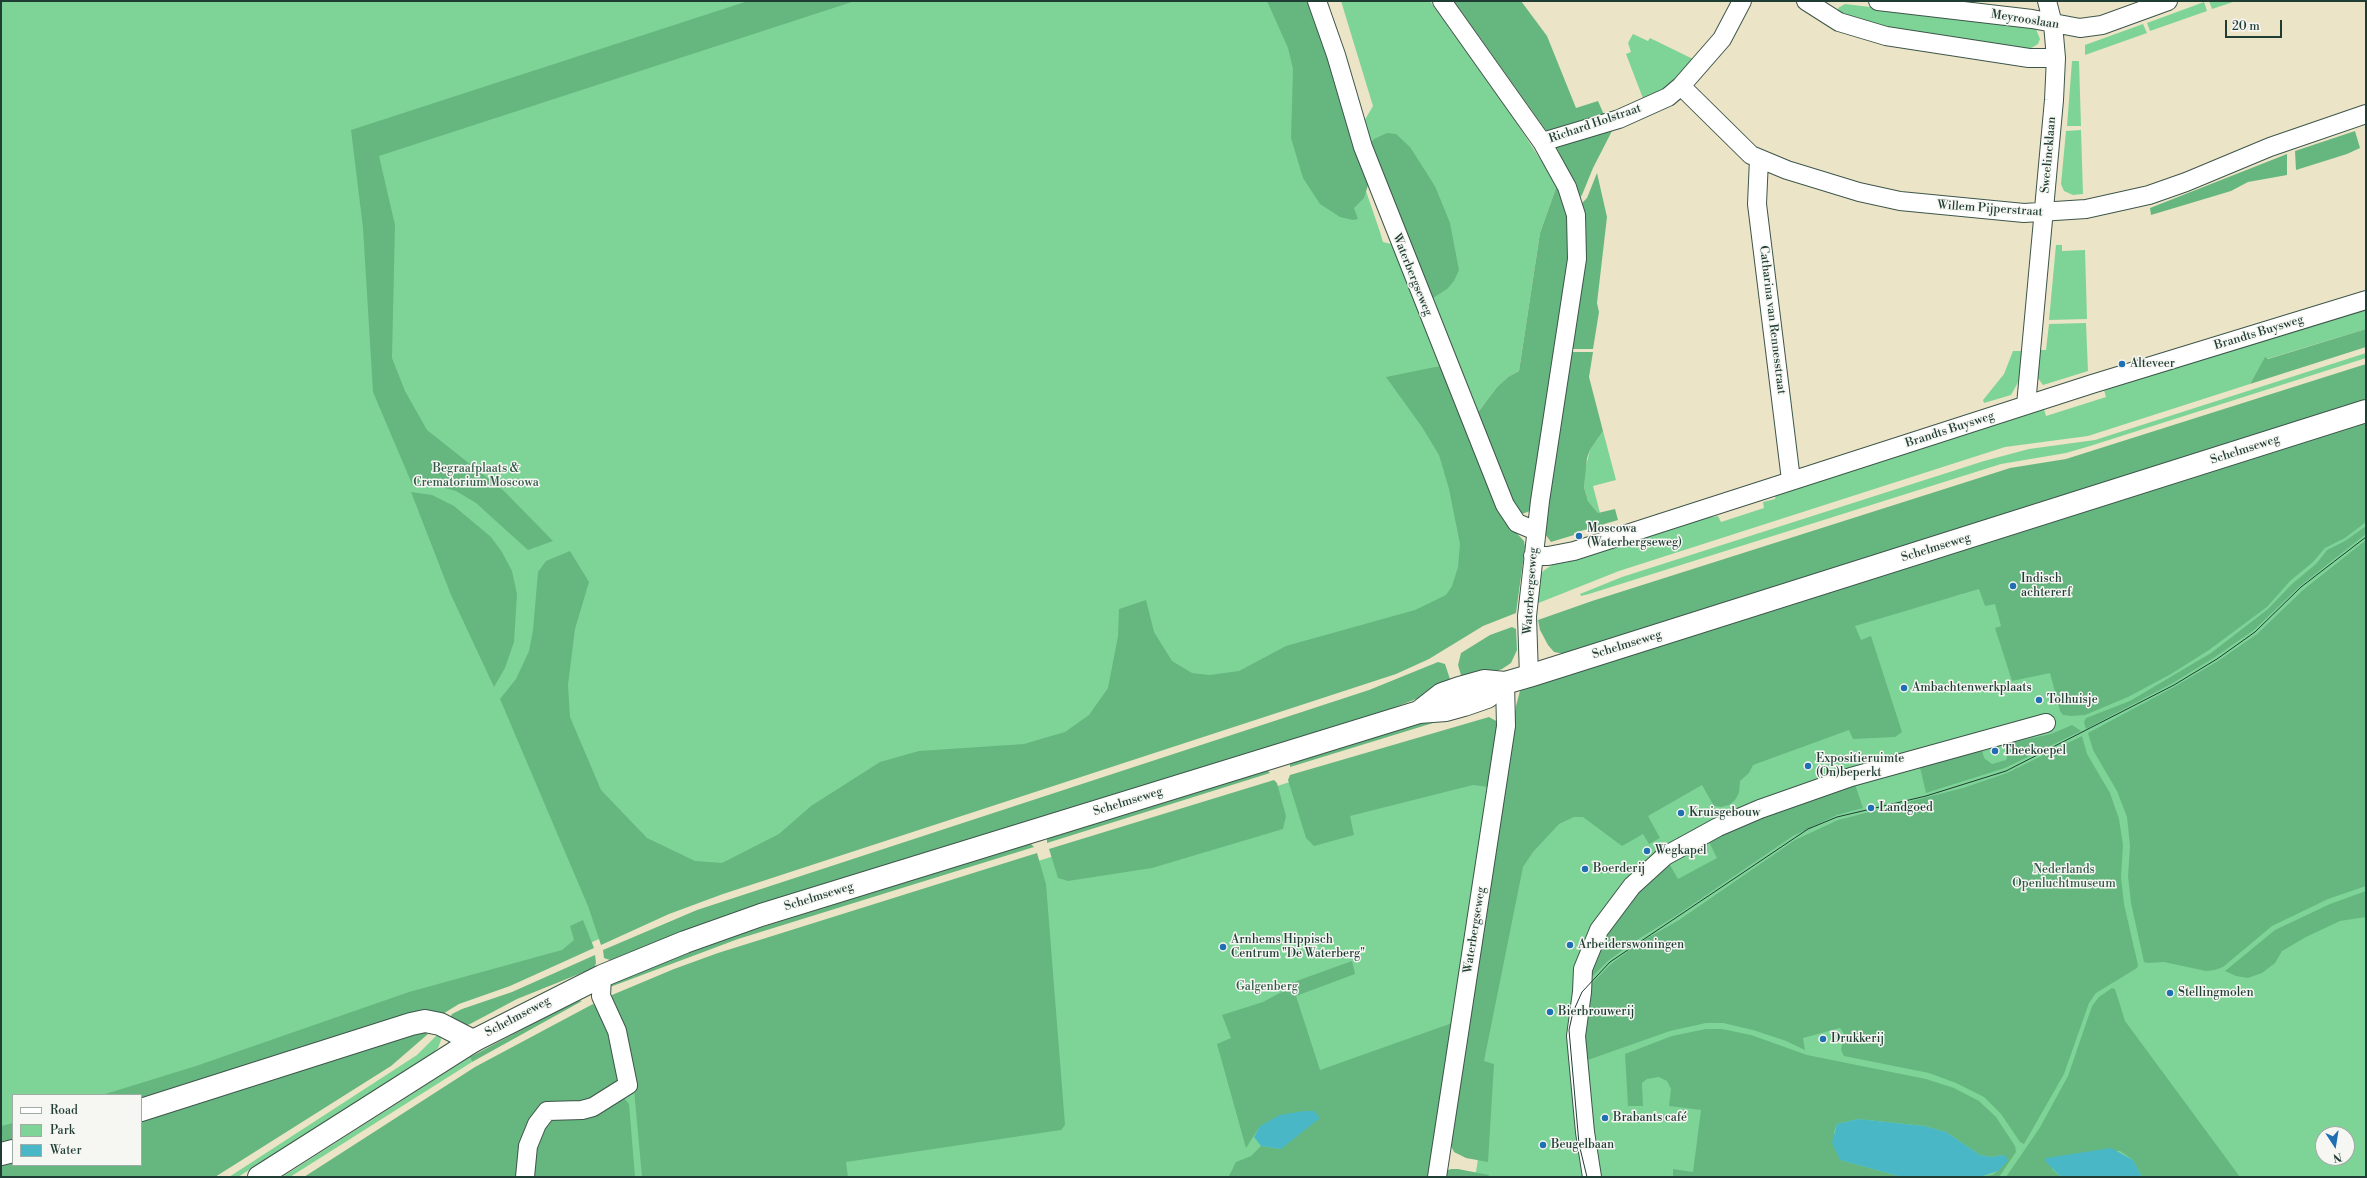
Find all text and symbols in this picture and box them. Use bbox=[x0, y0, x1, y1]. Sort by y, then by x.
street label: Meyrooslaan bbox=[1990, 7, 2060, 33]
scale bar bbox=[2227, 12, 2284, 38]
text: 20 m bbox=[2232, 19, 2260, 34]
street label: Richard Holstraat bbox=[1547, 101, 1643, 147]
street label: Sweelincklaan bbox=[2038, 116, 2060, 194]
street label: Willem Pijperstraat bbox=[1937, 198, 2043, 220]
street label: Waterbergseweg bbox=[1389, 232, 1435, 318]
street label: Catharina van Rennesstraat bbox=[1756, 245, 1788, 395]
street label: Brandts Buysweg bbox=[2213, 313, 2305, 353]
place label: Alteveer bbox=[2130, 357, 2175, 371]
marker: Alteveer bbox=[2117, 359, 2127, 369]
street label: Brandts Buysweg bbox=[1904, 409, 1996, 451]
street label: Schelmseweg bbox=[2209, 432, 2281, 468]
park label: Begraafplaats & Crematorium Moscowa bbox=[413, 462, 539, 490]
place label: Moscowa (Waterbergseweg) bbox=[1587, 522, 1682, 550]
marker: Moscowa (Waterbergseweg) bbox=[1574, 531, 1584, 541]
street label: Schelmseweg bbox=[1900, 531, 1972, 565]
street label: Waterbergseweg bbox=[1521, 547, 1541, 635]
place label: Indisch achtererf bbox=[2021, 572, 2071, 600]
marker: Indisch achtererf bbox=[2008, 581, 2018, 591]
street label: Schelmseweg bbox=[1591, 628, 1663, 662]
place label: Ambachtenwerkplaats bbox=[1912, 681, 2032, 695]
marker: Ambachtenwerkplaats bbox=[1899, 683, 1909, 693]
place label: Tolhuisje bbox=[2047, 693, 2098, 707]
marker: Tolhuisje bbox=[2034, 695, 2044, 705]
place label: Theekoepel bbox=[2003, 744, 2066, 758]
marker: Theekoepel bbox=[1990, 746, 2000, 756]
place label: Expositieruimte (On)beperkt bbox=[1816, 752, 1904, 780]
marker: Expositieruimte (On)beperkt bbox=[1803, 761, 1813, 771]
street label: Schelmseweg bbox=[1092, 785, 1164, 819]
place label: Landgoed bbox=[1879, 801, 1933, 815]
marker: Landgoed bbox=[1866, 803, 1876, 813]
place label: Kruisgebouw bbox=[1689, 806, 1760, 820]
marker: Kruisgebouw bbox=[1676, 808, 1686, 818]
place label: Wegkapel bbox=[1655, 844, 1707, 858]
marker: Wegkapel bbox=[1642, 846, 1652, 856]
place label: Boerderij bbox=[1593, 862, 1645, 876]
park label: Nederlands Openluchtmuseum bbox=[2012, 863, 2116, 891]
marker: Boerderij bbox=[1580, 864, 1590, 874]
street label: Schelmseweg bbox=[783, 880, 855, 914]
street label: Waterbergseweg bbox=[1461, 886, 1489, 974]
place label: Arnhems Hippisch Centrum "De Waterberg" bbox=[1231, 933, 1365, 961]
place label: Arbeiderswoningen bbox=[1578, 938, 1684, 952]
marker: Arbeiderswoningen bbox=[1565, 940, 1575, 950]
marker: Arnhems Hippisch Centrum "De Waterberg" bbox=[1218, 942, 1228, 952]
park label: Galgenberg bbox=[1236, 980, 1298, 994]
place label: Stellingmolen bbox=[2178, 986, 2254, 1000]
marker: Stellingmolen bbox=[2165, 988, 2175, 998]
street label: Schelmseweg bbox=[483, 994, 553, 1040]
place label: Bierbrouwerij bbox=[1558, 1005, 1634, 1019]
marker: Bierbrouwerij bbox=[1545, 1007, 1555, 1017]
place label: Drukkerij bbox=[1831, 1032, 1884, 1046]
marker: Drukkerij bbox=[1818, 1034, 1828, 1044]
legend bbox=[12, 1094, 142, 1166]
text: Road bbox=[50, 1103, 78, 1118]
place label: Brabants café bbox=[1613, 1111, 1687, 1125]
marker: Brabants café bbox=[1600, 1113, 1610, 1123]
text: Park bbox=[50, 1123, 75, 1138]
north arrow bbox=[2315, 1126, 2355, 1166]
place label: Beugelbaan bbox=[1551, 1138, 1614, 1152]
marker: Beugelbaan bbox=[1538, 1140, 1548, 1150]
text: Water bbox=[50, 1143, 82, 1158]
text: N bbox=[2332, 1149, 2343, 1165]

